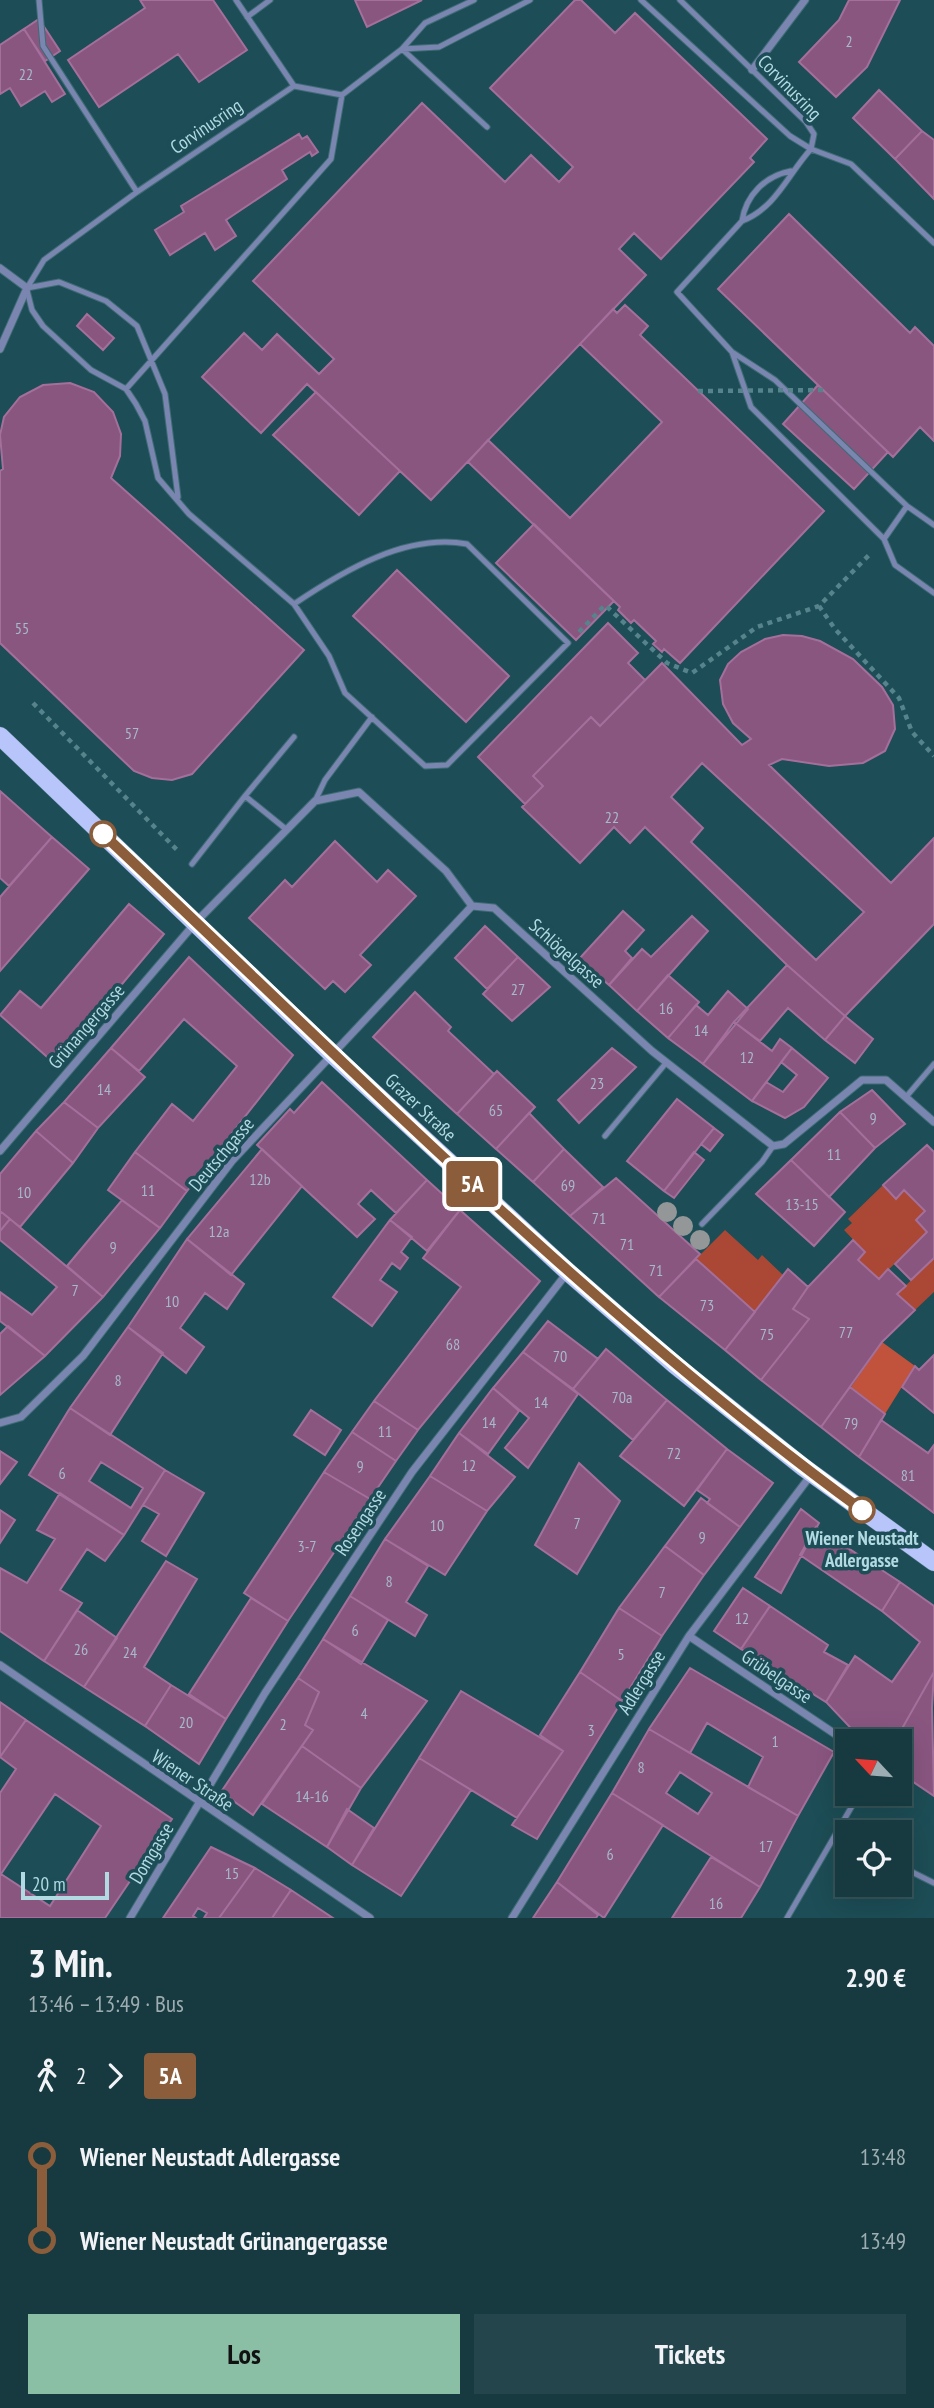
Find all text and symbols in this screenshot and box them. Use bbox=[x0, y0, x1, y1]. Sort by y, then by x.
house number: 2 bbox=[845, 31, 853, 51]
street label: Corvinusring bbox=[753, 49, 827, 125]
house number: 22 bbox=[19, 64, 33, 84]
street label: Corvinusring bbox=[165, 93, 247, 159]
house number: 55 bbox=[15, 618, 29, 638]
house number: 57 bbox=[125, 723, 139, 743]
house number: 22 bbox=[605, 807, 619, 827]
unlabelled marker bbox=[90, 821, 116, 847]
street label: Schlögelgasse bbox=[524, 913, 610, 993]
street label: Grünangergasse bbox=[43, 978, 130, 1073]
house number: 27 bbox=[511, 979, 525, 999]
house number: 16 bbox=[659, 998, 673, 1018]
house number: 14 bbox=[694, 1020, 708, 1040]
house number: 12 bbox=[740, 1047, 754, 1067]
street label: Grazer Straße bbox=[380, 1068, 462, 1146]
house number: 23 bbox=[590, 1073, 604, 1093]
house number: 14 bbox=[97, 1079, 111, 1099]
house number: 65 bbox=[489, 1100, 503, 1120]
house number: 9 bbox=[869, 1108, 877, 1128]
street label: Deutschgasse bbox=[183, 1112, 259, 1196]
house number: 11 bbox=[827, 1144, 841, 1164]
line badge: 5A bbox=[440, 1161, 504, 1207]
text: 5A bbox=[460, 1168, 484, 1199]
house number: 12b bbox=[249, 1169, 271, 1189]
house number: 69 bbox=[561, 1175, 575, 1195]
house number: 11 bbox=[141, 1180, 155, 1200]
house number: 10 bbox=[17, 1182, 31, 1202]
house number: 13-15 bbox=[785, 1194, 819, 1214]
house number: 71 bbox=[592, 1208, 606, 1228]
house number: 12a bbox=[209, 1221, 229, 1241]
house number: 71 bbox=[620, 1234, 634, 1254]
house number: 9 bbox=[109, 1237, 117, 1257]
house number: 71 bbox=[649, 1260, 663, 1280]
house number: 7 bbox=[71, 1280, 79, 1300]
house number: 10 bbox=[165, 1291, 179, 1311]
house number: 73 bbox=[700, 1295, 714, 1315]
house number: 77 bbox=[839, 1322, 853, 1342]
house number: 75 bbox=[760, 1324, 774, 1344]
house number: 68 bbox=[446, 1334, 460, 1354]
house number: 70 bbox=[553, 1346, 567, 1366]
house number: 8 bbox=[114, 1370, 122, 1390]
house number: 70a bbox=[612, 1387, 632, 1407]
house number: 14 bbox=[534, 1392, 548, 1412]
house number: 14 bbox=[482, 1412, 496, 1432]
house number: 79 bbox=[844, 1413, 858, 1433]
house number: 11 bbox=[378, 1421, 392, 1441]
house number: 72 bbox=[667, 1443, 681, 1463]
house number: 12 bbox=[462, 1455, 476, 1475]
house number: 9 bbox=[356, 1456, 364, 1476]
house number: 6 bbox=[58, 1463, 66, 1483]
house number: 81 bbox=[901, 1465, 915, 1485]
street label: Rosengasse bbox=[329, 1484, 391, 1560]
marker: Wiener Neustadt Adlergasse bbox=[849, 1497, 875, 1523]
house number: 7 bbox=[573, 1513, 581, 1533]
house number: 10 bbox=[430, 1515, 444, 1535]
place label: Wiener Neustadt Adlergasse bbox=[804, 1526, 919, 1572]
house number: 9 bbox=[698, 1527, 706, 1547]
house number: 3-7 bbox=[297, 1536, 317, 1556]
house number: 8 bbox=[385, 1571, 393, 1591]
house number: 7 bbox=[658, 1582, 666, 1602]
house number: 12 bbox=[735, 1608, 749, 1628]
house number: 6 bbox=[351, 1620, 359, 1640]
house number: 26 bbox=[74, 1639, 88, 1659]
house number: 24 bbox=[123, 1642, 137, 1662]
house number: 5 bbox=[617, 1644, 625, 1664]
street label: Grübelgasse bbox=[737, 1644, 817, 1708]
street label: Adlergasse bbox=[612, 1645, 670, 1719]
house number: 4 bbox=[360, 1703, 368, 1723]
house number: 20 bbox=[179, 1712, 193, 1732]
house number: 2 bbox=[279, 1714, 287, 1734]
house number: 3 bbox=[587, 1720, 595, 1740]
north arrow bbox=[835, 1729, 912, 1806]
map controls bbox=[835, 1729, 912, 1897]
house number: 1 bbox=[771, 1731, 779, 1751]
street label: Wiener Straße bbox=[148, 1744, 239, 1816]
house number: 8 bbox=[637, 1757, 645, 1777]
house number: 14-16 bbox=[295, 1786, 329, 1806]
street label: Domgasse bbox=[123, 1818, 179, 1888]
button: locate bbox=[835, 1820, 912, 1897]
house number: 17 bbox=[759, 1836, 773, 1856]
house number: 6 bbox=[606, 1844, 614, 1864]
house number: 15 bbox=[225, 1863, 239, 1883]
scale bar bbox=[21, 1869, 108, 1901]
text: 20 m bbox=[32, 1872, 66, 1896]
house number: 16 bbox=[709, 1893, 723, 1913]
text: 3 Min. bbox=[28, 1938, 113, 1987]
text: 2.90 € bbox=[845, 1961, 906, 1994]
text: 13:46 – 13:49 · Bus bbox=[28, 1989, 184, 2018]
icon: walk bbox=[28, 2057, 66, 2095]
icon: forward bbox=[96, 2057, 134, 2095]
text: 5A bbox=[158, 2060, 182, 2091]
text: 2 bbox=[76, 2061, 86, 2090]
text: Wiener Neustadt Adlergasse bbox=[80, 2140, 340, 2173]
text: 13:48 bbox=[860, 2142, 906, 2171]
text: Wiener Neustadt Grünangergasse bbox=[80, 2224, 388, 2257]
text: 13:49 bbox=[860, 2226, 906, 2255]
button: Los bbox=[28, 2314, 460, 2394]
button: Tickets bbox=[474, 2314, 906, 2394]

